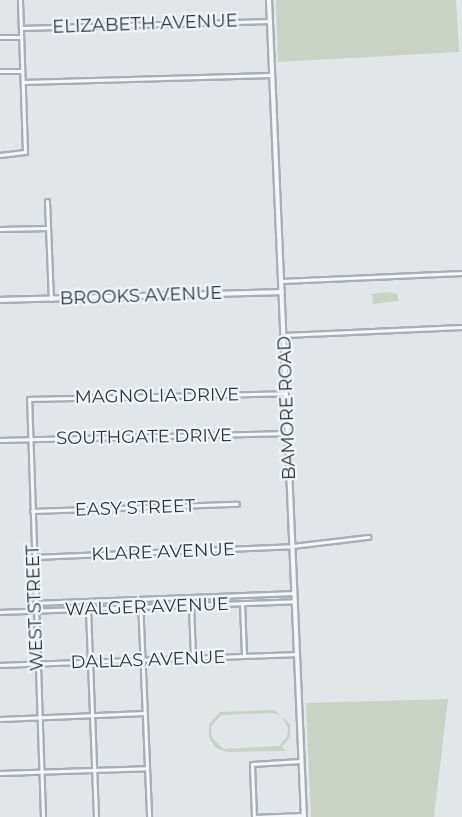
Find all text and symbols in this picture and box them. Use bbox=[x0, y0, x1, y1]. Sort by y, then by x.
street label: ELIZABETH AVENUE bbox=[52, 10, 238, 38]
street label: BROOKS AVENUE bbox=[59, 282, 223, 310]
street label: BAMORE ROAD bbox=[274, 336, 300, 480]
street label: MAGNOLIA DRIVE bbox=[75, 384, 239, 408]
street label: SOUTHGATE DRIVE bbox=[56, 425, 232, 449]
street label: EASY STREET bbox=[74, 495, 196, 521]
street label: KLARE AVENUE bbox=[91, 539, 235, 565]
street label: WEST STREET bbox=[22, 544, 48, 672]
street label: WALGER AVENUE bbox=[65, 593, 229, 621]
street label: DALLAS AVENUE bbox=[70, 647, 226, 673]

